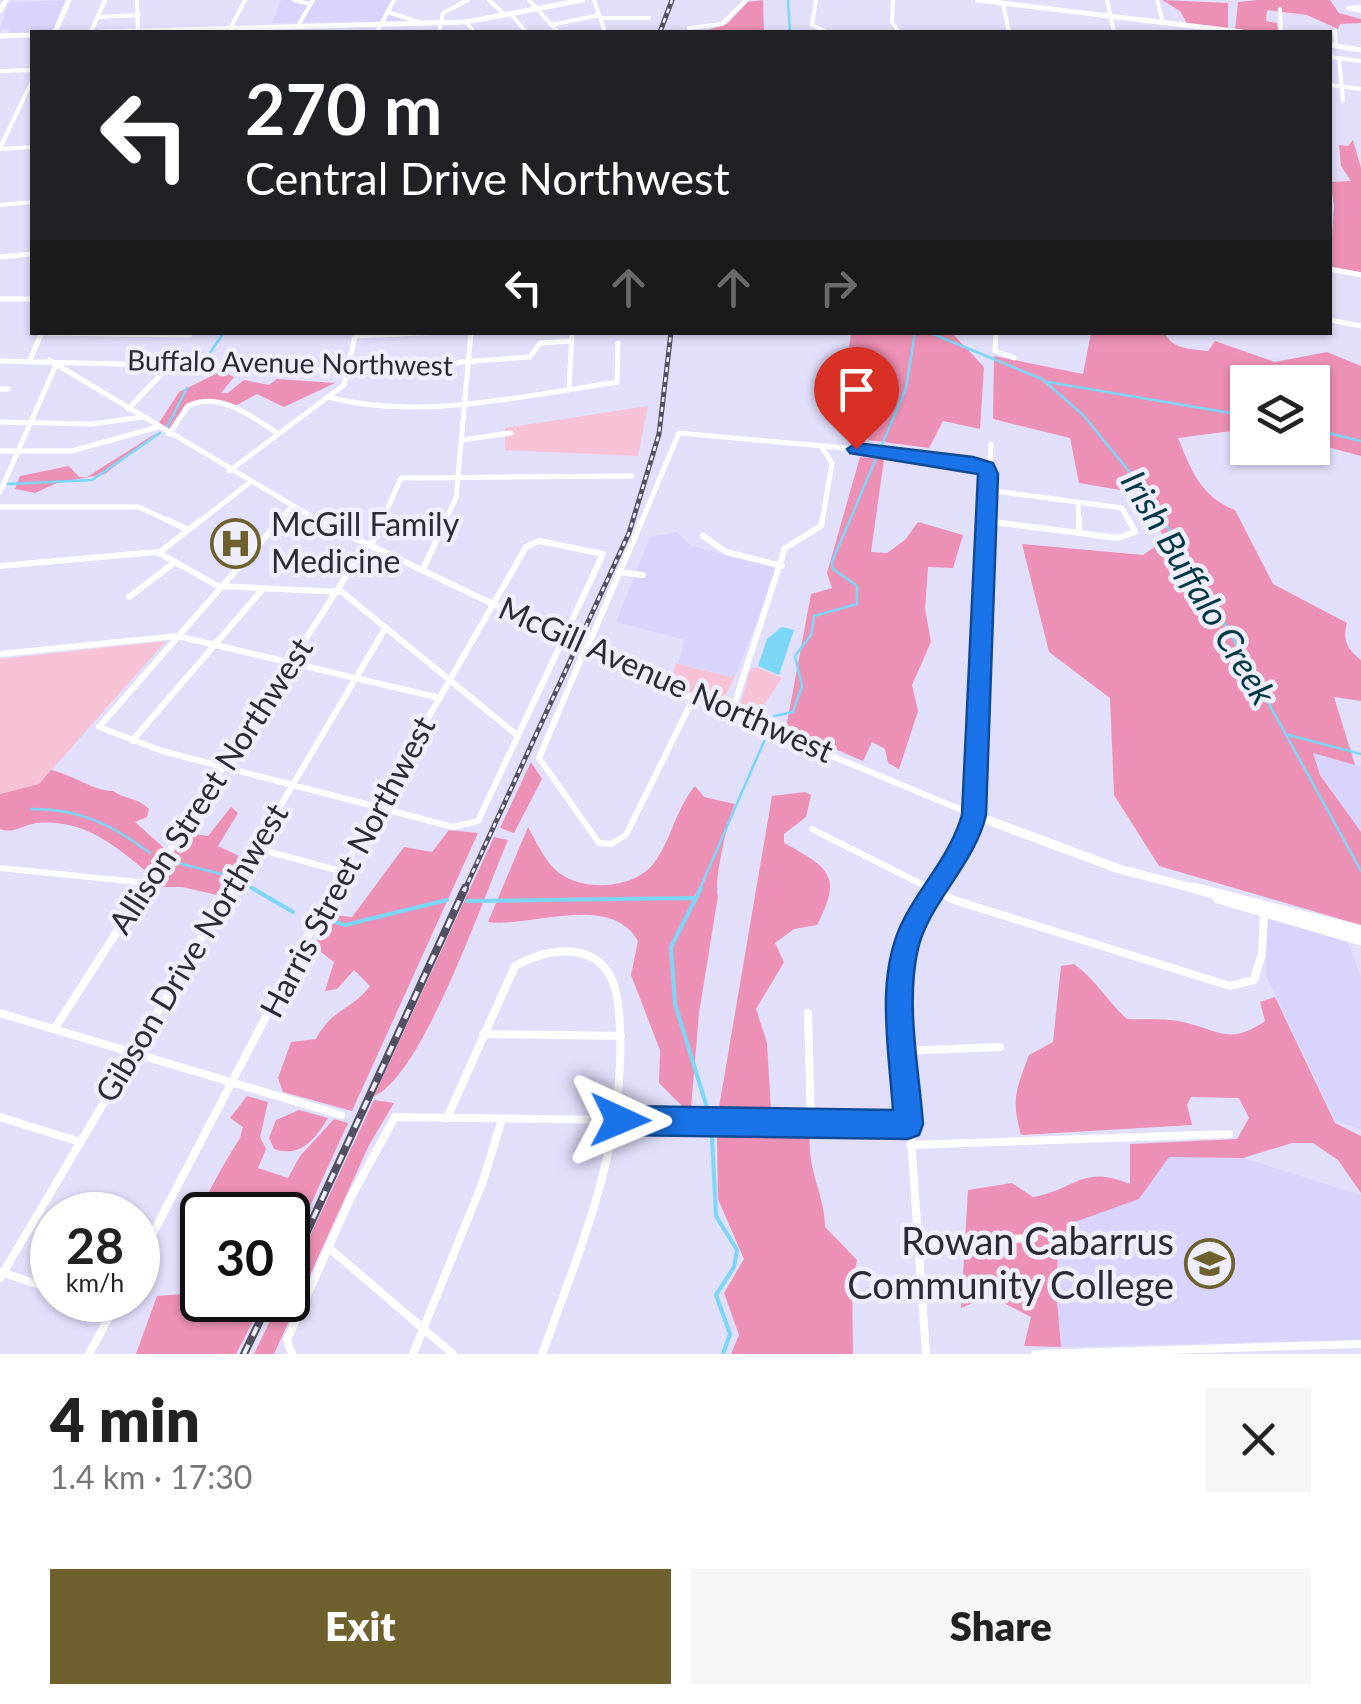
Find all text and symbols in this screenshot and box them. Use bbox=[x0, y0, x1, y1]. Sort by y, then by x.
text: 270 m bbox=[245, 66, 442, 150]
icon: left bbox=[80, 70, 210, 200]
text: Central Drive Northwest bbox=[245, 151, 730, 205]
icon: left bbox=[496, 260, 551, 315]
icon: ahead bbox=[601, 260, 656, 315]
icon: ahead bbox=[706, 260, 761, 315]
icon: right bbox=[811, 260, 866, 315]
street label: Buffalo Avenue Northwest bbox=[127, 342, 453, 382]
pin bbox=[814, 347, 899, 450]
icon: arrive bbox=[829, 362, 884, 417]
map controls bbox=[1230, 365, 1330, 465]
button: layers bbox=[1230, 365, 1330, 465]
water label: Irish Buffalo Creek bbox=[1113, 463, 1286, 712]
place label: McGill Family Medicine bbox=[271, 504, 460, 580]
hospital icon: McGill Family Medicine bbox=[210, 517, 262, 569]
street label: McGill Avenue Northwest bbox=[494, 587, 840, 770]
street label: Allison Street Northwest bbox=[99, 629, 320, 940]
street label: Harris Street Northwest bbox=[251, 709, 443, 1024]
street label: Gibson Drive Northwest bbox=[86, 795, 296, 1109]
position arrow bbox=[568, 1068, 672, 1172]
speed limit sign: 30 bbox=[180, 1192, 310, 1322]
text: 28 bbox=[66, 1215, 124, 1275]
place label: Rowan Cabarrus Community College bbox=[847, 1217, 1174, 1307]
school or university icon: Rowan Cabarrus Community College bbox=[1183, 1238, 1235, 1290]
text: km/h bbox=[66, 1267, 124, 1297]
text: 4 min bbox=[50, 1383, 200, 1455]
button: close bbox=[1206, 1387, 1311, 1492]
text: 1.4 km · 17:30 bbox=[50, 1457, 252, 1496]
button: Exit bbox=[50, 1569, 671, 1684]
button: Share bbox=[691, 1569, 1311, 1684]

